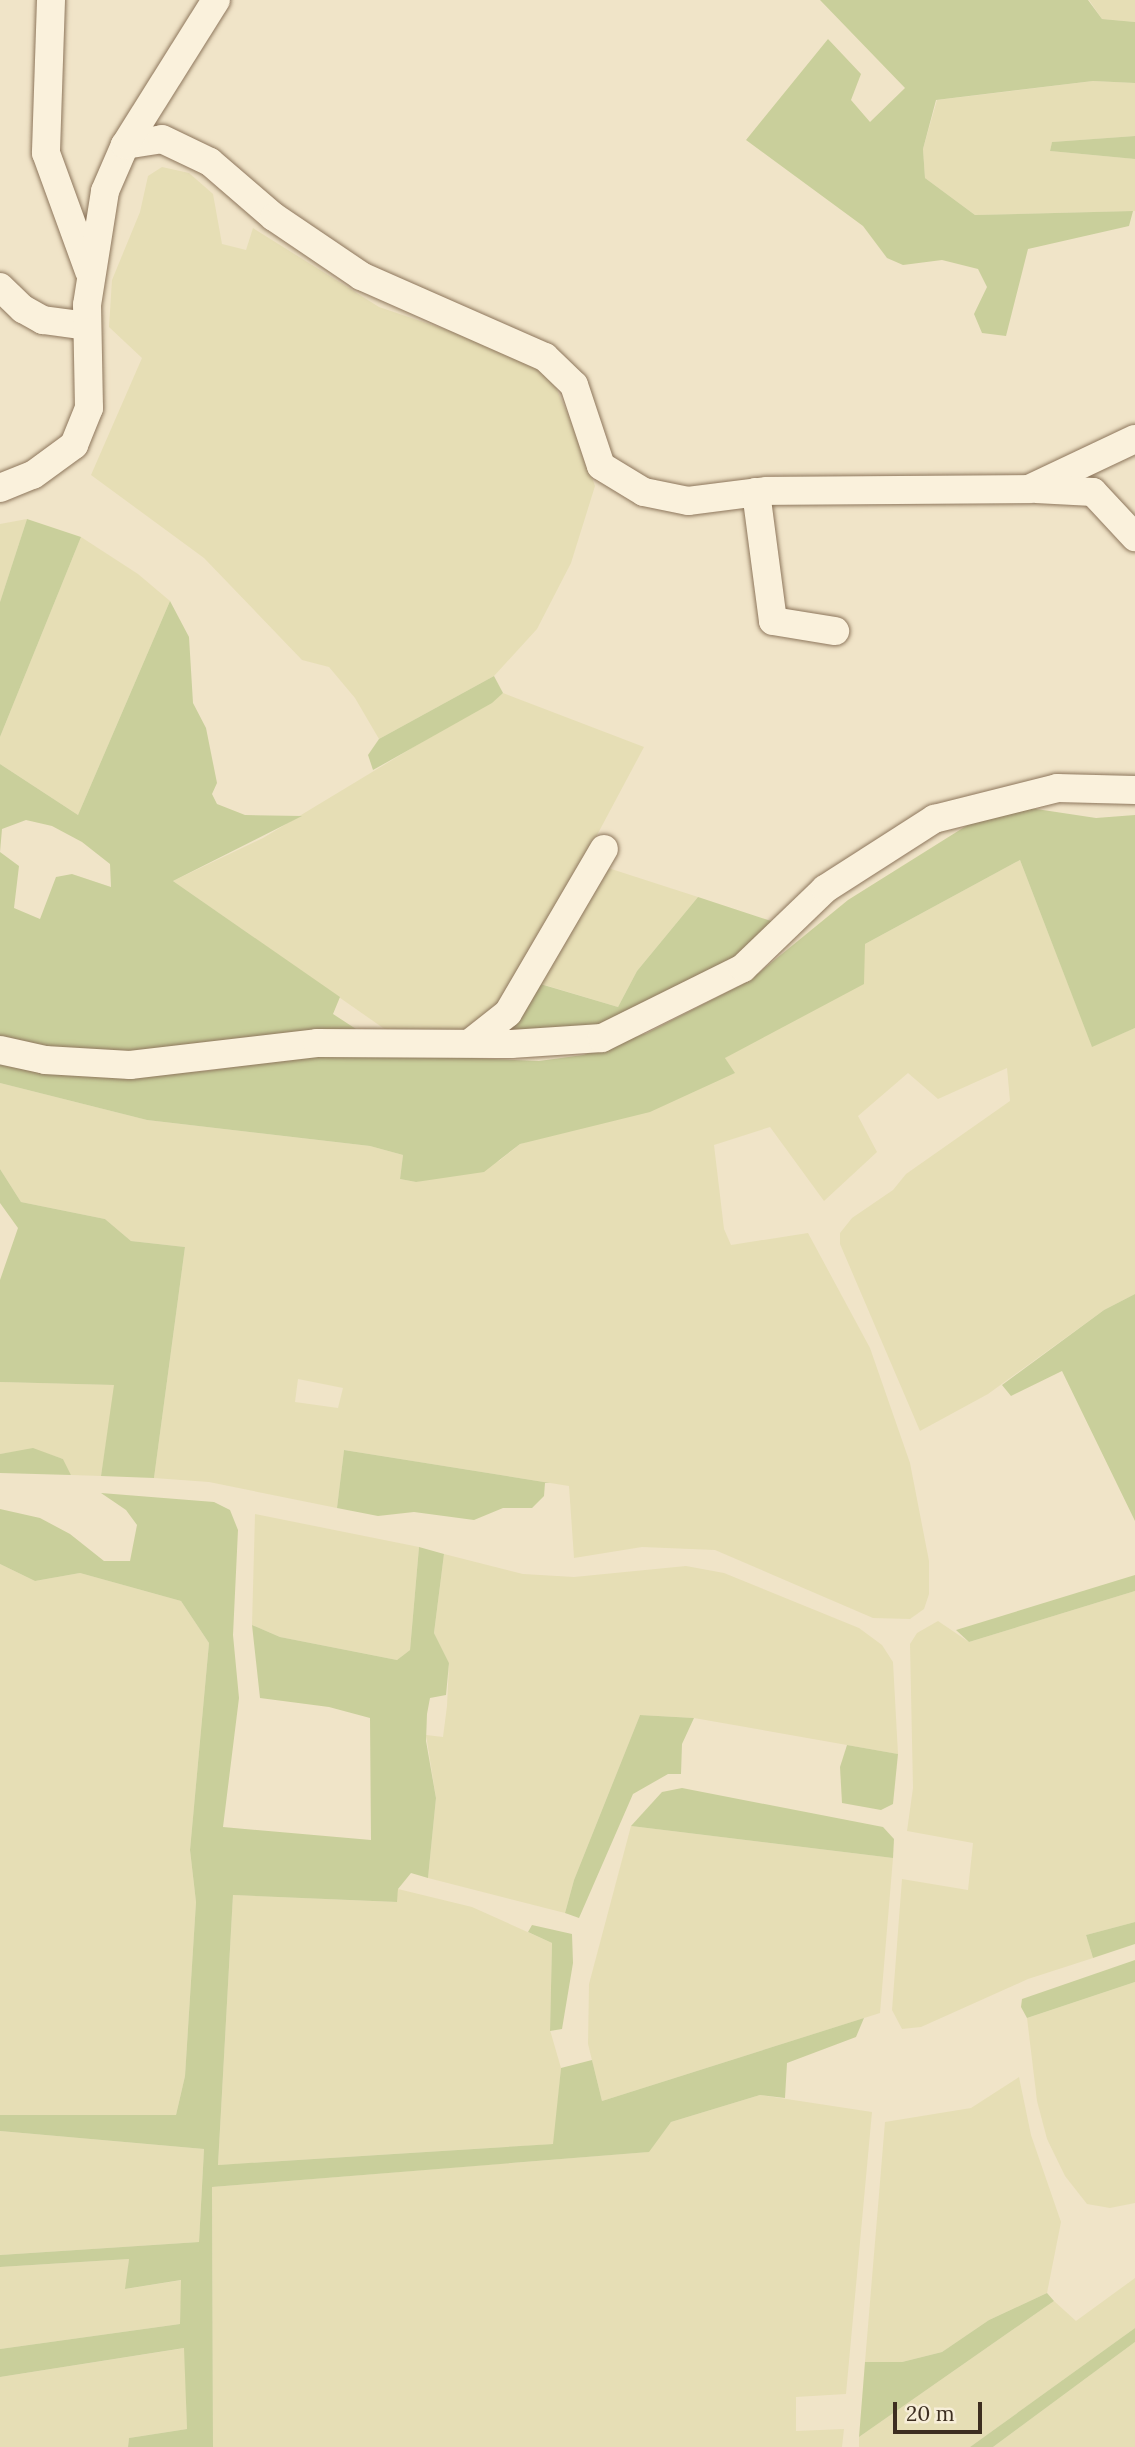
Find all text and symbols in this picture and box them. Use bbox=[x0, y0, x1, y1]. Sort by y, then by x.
scale bar bbox=[897, 2388, 986, 2432]
text: 20 m bbox=[906, 2400, 955, 2427]

